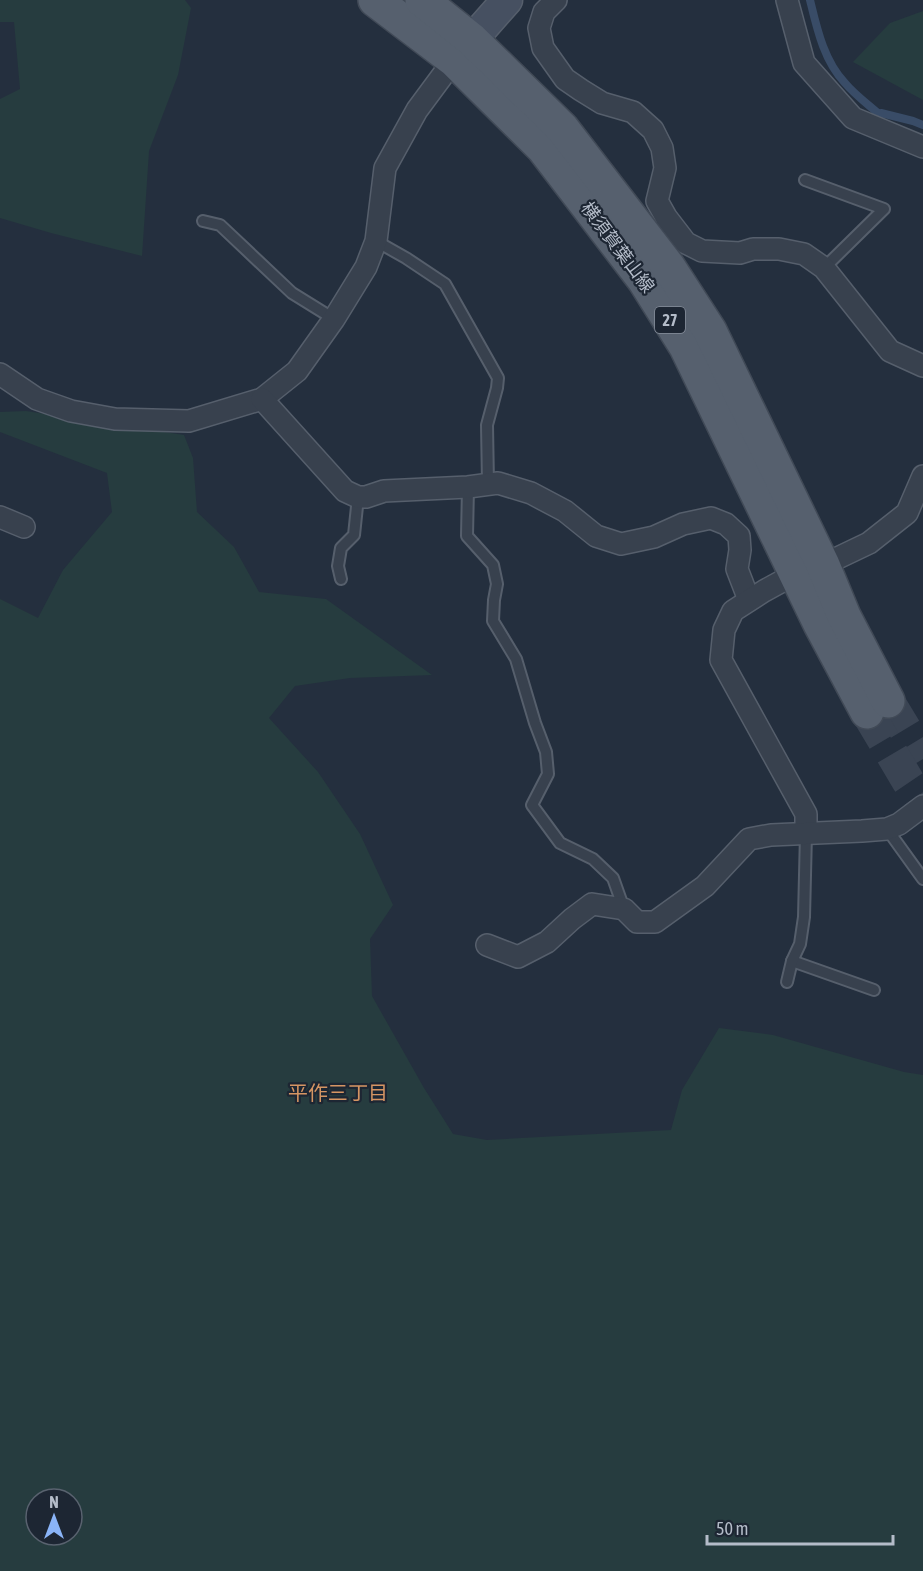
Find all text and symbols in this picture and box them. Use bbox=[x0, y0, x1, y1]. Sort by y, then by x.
street label: 横須賀葉山線 bbox=[577, 198, 659, 296]
road number: 27 bbox=[655, 307, 685, 333]
district label: 平作三丁目 bbox=[288, 1081, 388, 1104]
north arrow bbox=[24, 1487, 84, 1547]
text: N bbox=[49, 1493, 59, 1511]
scale bar bbox=[707, 1508, 893, 1546]
text: 50 m bbox=[716, 1518, 748, 1539]

